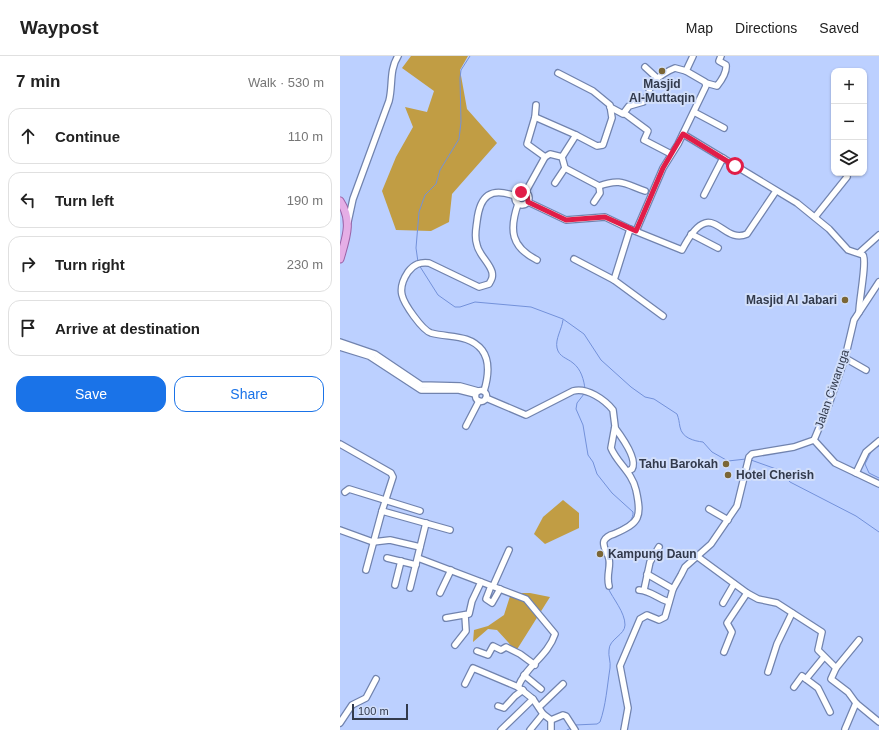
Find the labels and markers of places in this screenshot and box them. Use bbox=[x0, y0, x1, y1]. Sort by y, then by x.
marker: Masjid Al-Muttaqin bbox=[657, 66, 667, 76]
place label: Masjid Al-Muttaqin bbox=[629, 77, 695, 105]
place label: Masjid Al Jabari bbox=[746, 293, 837, 307]
marker: Masjid Al Jabari bbox=[840, 295, 850, 305]
place label: Tahu Barokah bbox=[639, 457, 718, 471]
marker: Tahu Barokah bbox=[721, 459, 731, 469]
place label: Hotel Cherish bbox=[736, 468, 814, 482]
marker: Hotel Cherish bbox=[723, 470, 733, 480]
place label: Kampung Daun bbox=[608, 547, 697, 561]
marker: Kampung Daun bbox=[595, 549, 605, 559]

